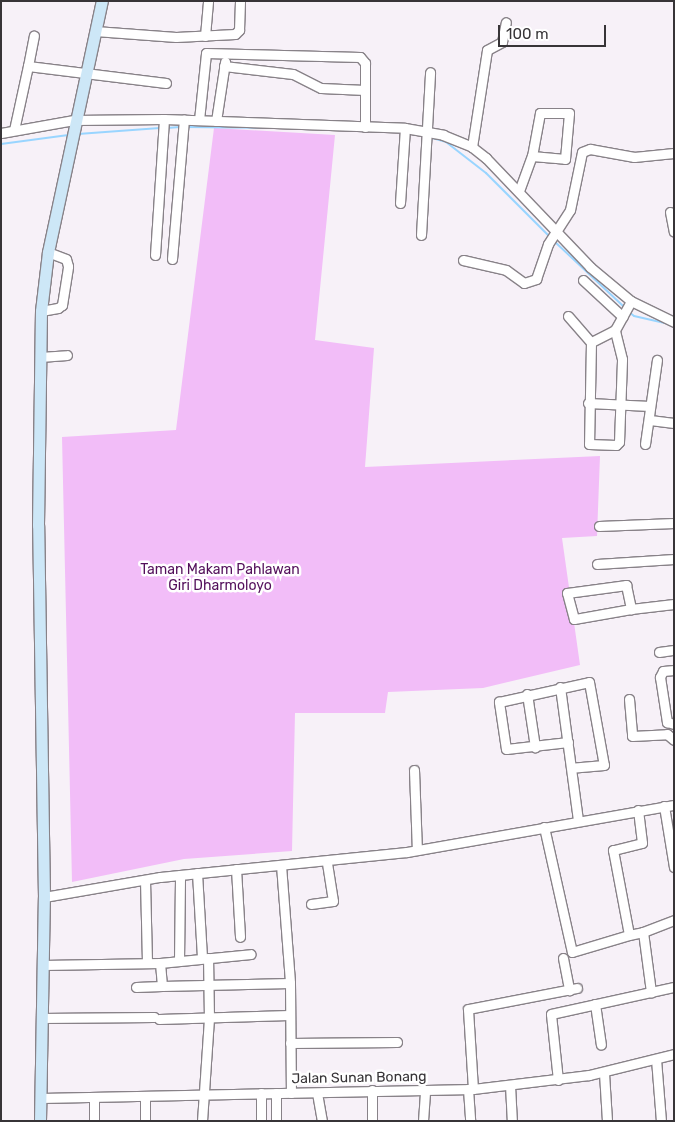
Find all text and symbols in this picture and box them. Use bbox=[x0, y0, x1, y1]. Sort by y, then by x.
scale bar bbox=[500, 15, 608, 47]
text: 100 m bbox=[506, 25, 548, 43]
park label: Taman Makam Pahlawan Giri Dharmoloyo bbox=[140, 562, 300, 594]
street label: Jalan Sunan Bonang bbox=[291, 1068, 427, 1088]

